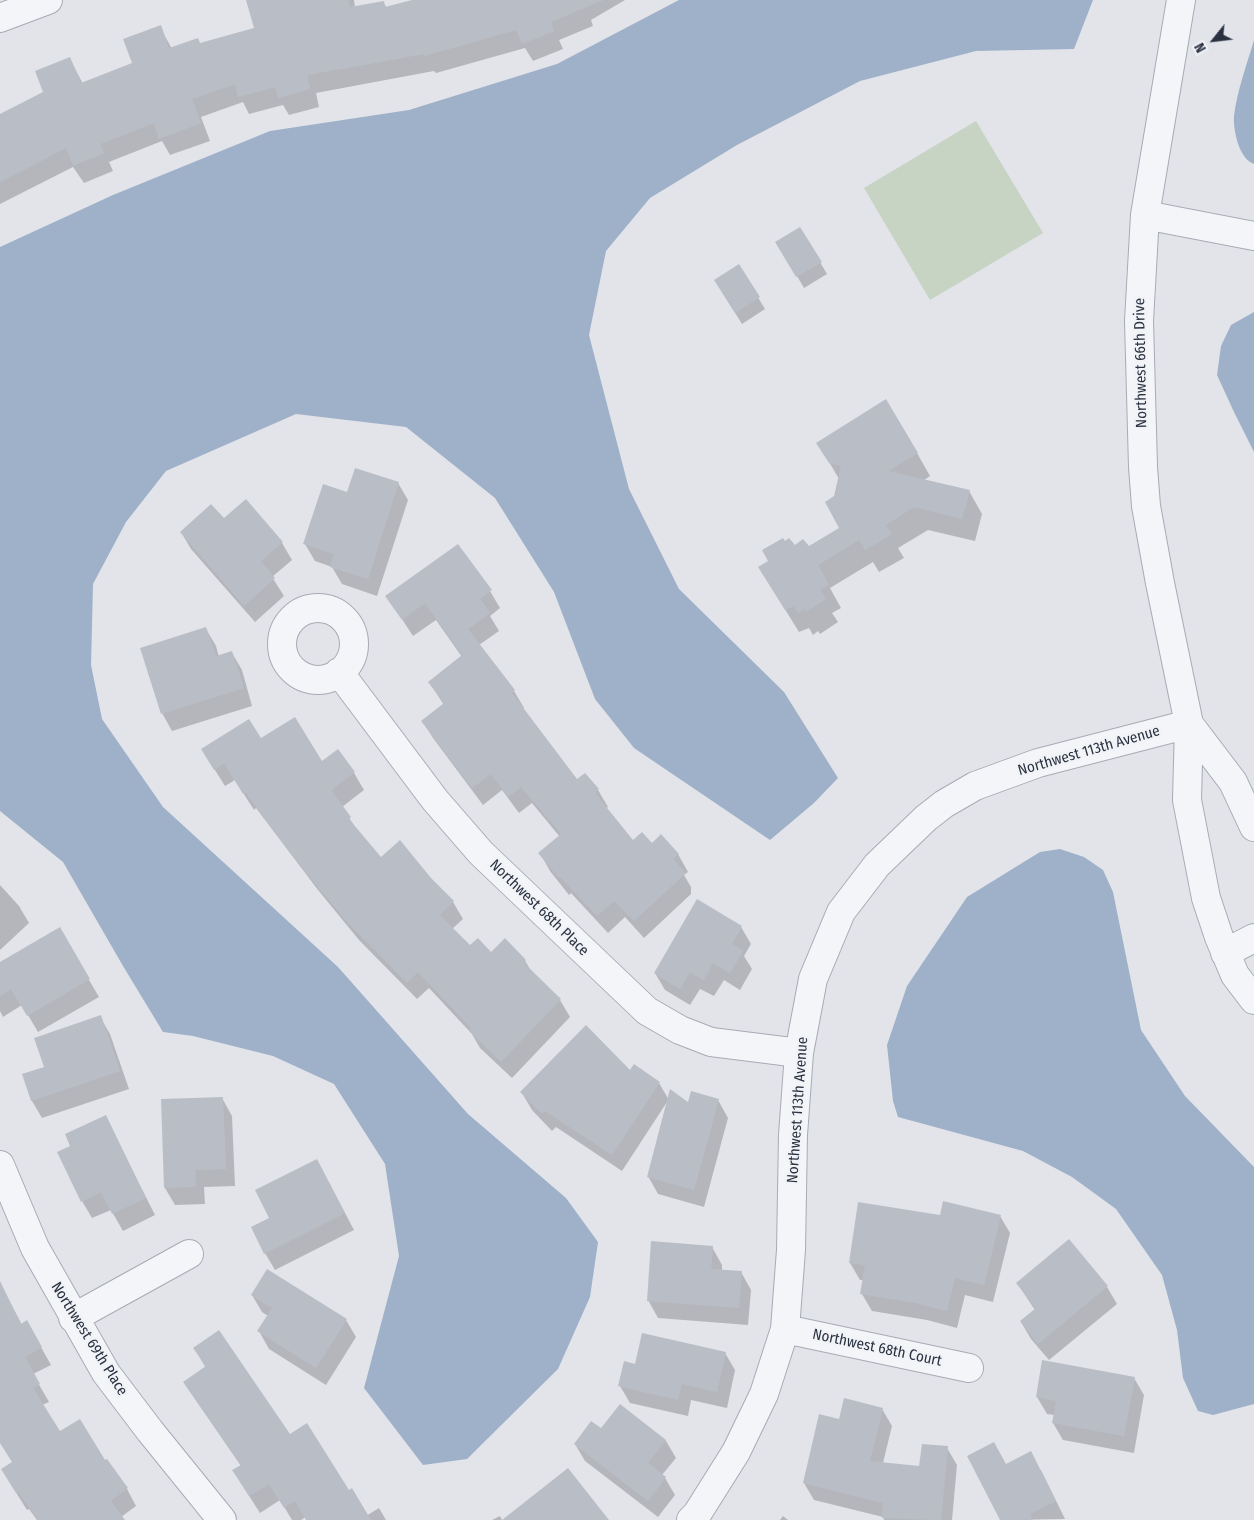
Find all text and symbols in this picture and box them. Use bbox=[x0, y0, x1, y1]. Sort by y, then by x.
north arrow bbox=[1189, 15, 1239, 65]
text: N bbox=[1191, 40, 1210, 55]
street label: Northwest 66th Drive bbox=[1131, 298, 1151, 428]
street label: Northwest 113th Avenue bbox=[1016, 722, 1162, 780]
street label: Northwest 68th Place bbox=[486, 856, 592, 960]
street label: Northwest 113th Avenue bbox=[784, 1036, 812, 1184]
street label: Northwest 69th Place bbox=[47, 1279, 131, 1399]
street label: Northwest 68th Court bbox=[811, 1326, 943, 1370]

